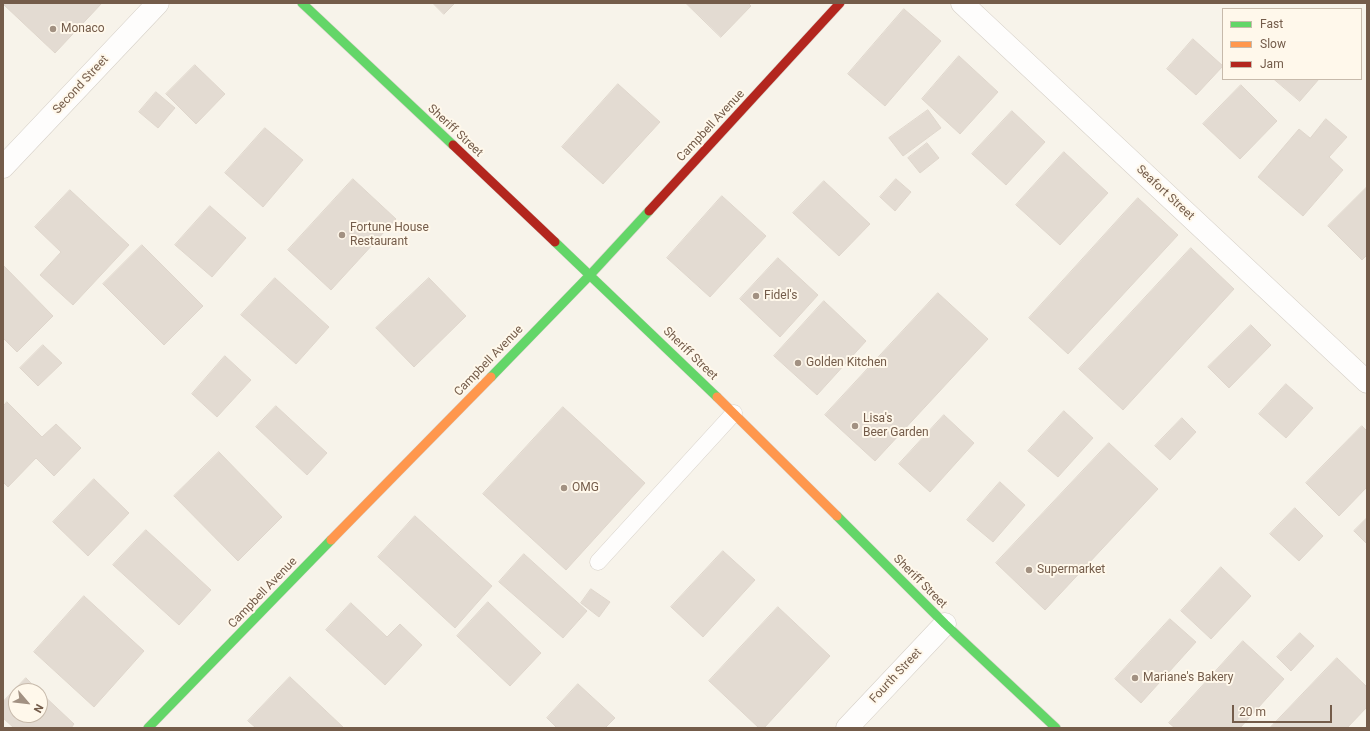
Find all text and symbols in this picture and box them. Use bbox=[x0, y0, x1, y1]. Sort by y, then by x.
legend bbox=[1222, 8, 1362, 80]
text: Fast bbox=[1260, 17, 1283, 31]
place label: Monaco bbox=[61, 22, 105, 36]
marker: Monaco bbox=[48, 24, 58, 34]
text: Slow bbox=[1260, 37, 1286, 51]
street label: Second Street bbox=[50, 53, 112, 117]
text: Jam bbox=[1260, 57, 1284, 71]
street label: Campbell Avenue bbox=[674, 87, 748, 165]
street label: Sheriff Street bbox=[424, 102, 486, 160]
street label: Seafort Street bbox=[1133, 163, 1197, 223]
place label: Fortune House Restaurant bbox=[350, 221, 429, 249]
marker: Fortune House Restaurant bbox=[337, 230, 347, 240]
place label: Fidel's bbox=[764, 289, 797, 303]
marker: Fidel's bbox=[751, 291, 761, 301]
street label: Campbell Avenue bbox=[452, 323, 526, 399]
street label: Sheriff Street bbox=[660, 324, 720, 384]
place label: Golden Kitchen bbox=[806, 356, 887, 370]
marker: Golden Kitchen bbox=[793, 358, 803, 368]
place label: Lisa's Beer Garden bbox=[863, 412, 929, 440]
marker: Lisa's Beer Garden bbox=[850, 421, 860, 431]
place label: OMG bbox=[572, 481, 599, 495]
marker: OMG bbox=[559, 483, 569, 493]
street label: Sheriff Street bbox=[890, 552, 950, 612]
street label: Campbell Avenue bbox=[226, 555, 300, 631]
place label: Supermarket bbox=[1037, 563, 1105, 577]
marker: Supermarket bbox=[1024, 565, 1034, 575]
street label: Fourth Street bbox=[867, 646, 925, 706]
place label: Mariane's Bakery bbox=[1143, 671, 1233, 685]
marker: Mariane's Bakery bbox=[1130, 673, 1140, 683]
north arrow bbox=[8, 683, 48, 723]
scale bar bbox=[1234, 697, 1334, 723]
text: N bbox=[31, 702, 46, 715]
text: 20 m bbox=[1239, 705, 1266, 719]

